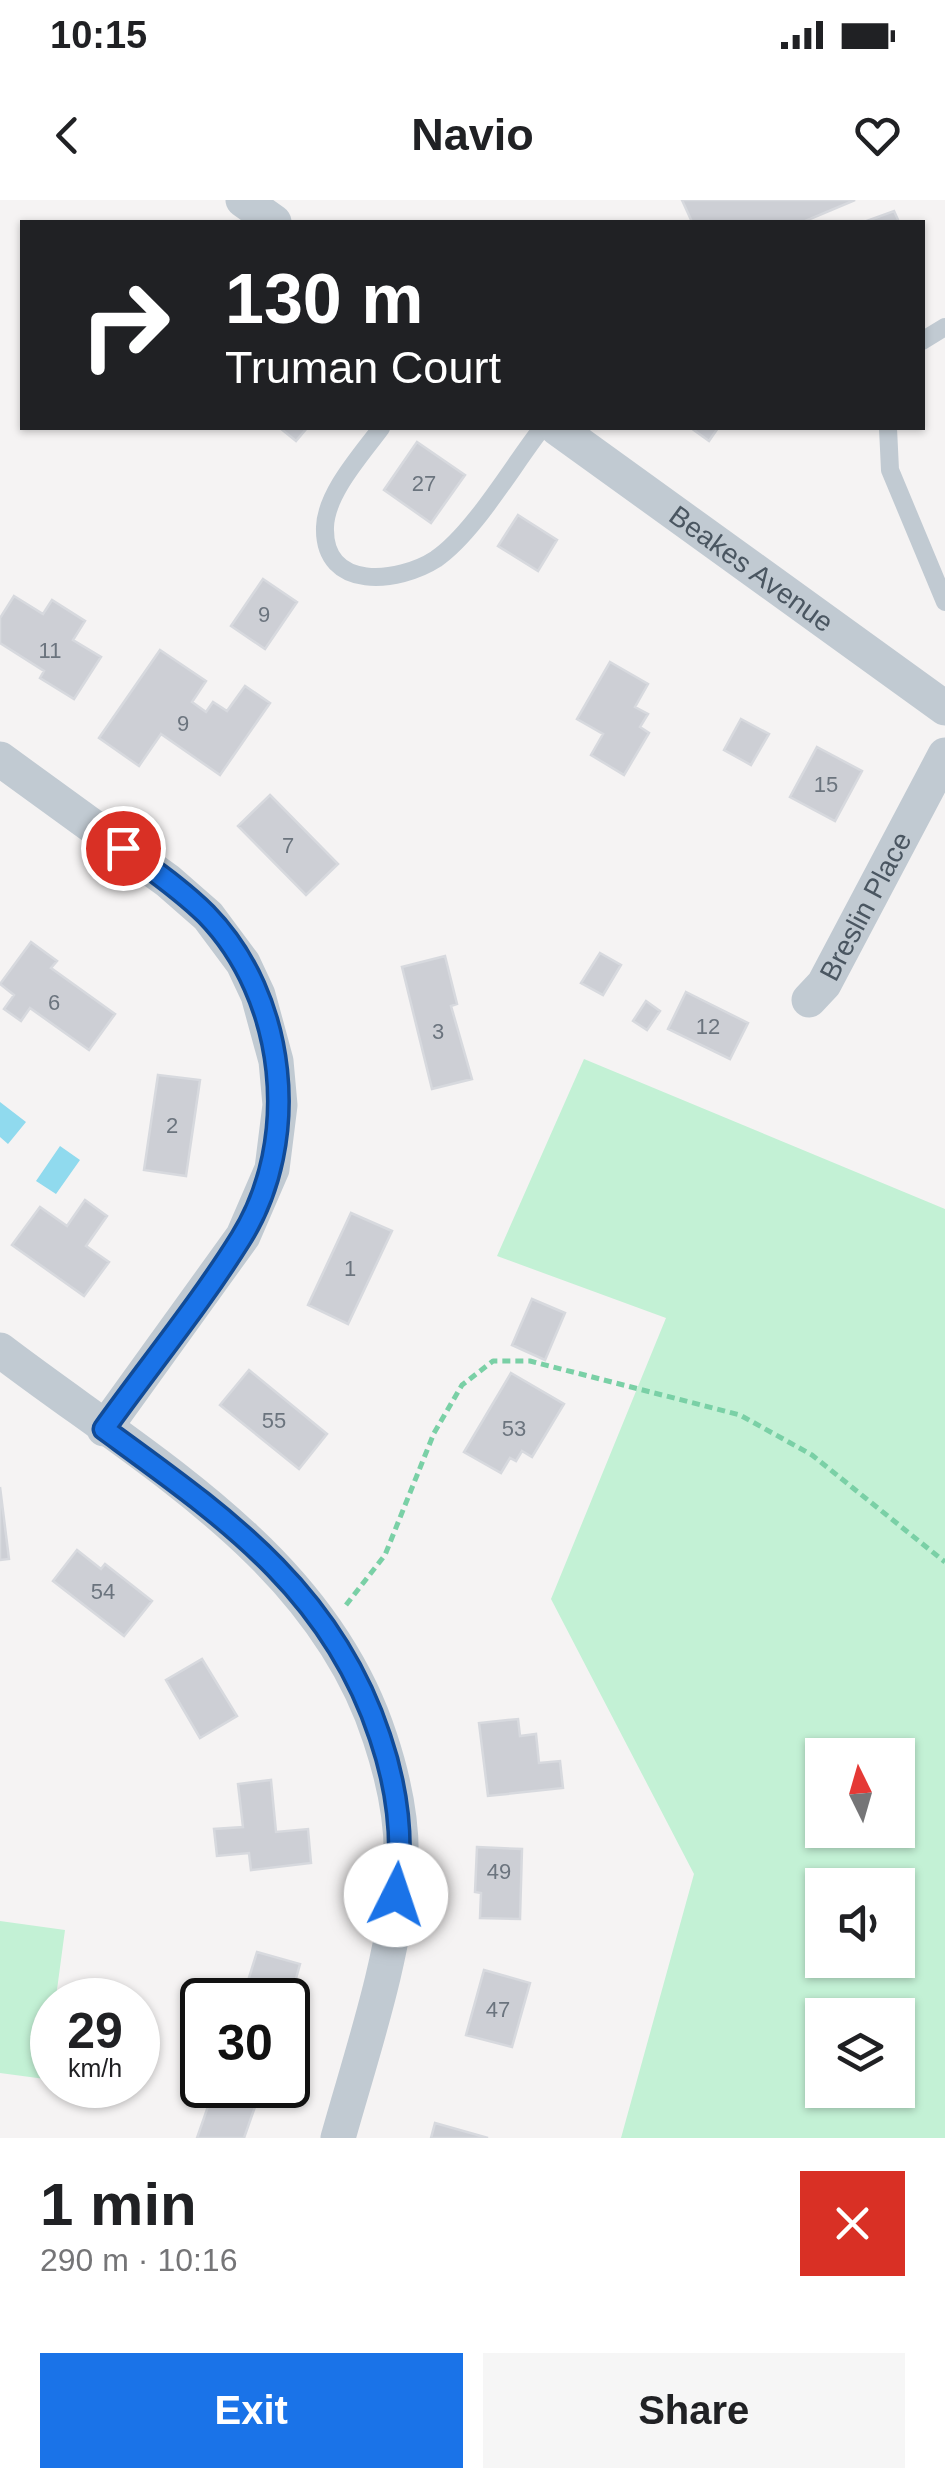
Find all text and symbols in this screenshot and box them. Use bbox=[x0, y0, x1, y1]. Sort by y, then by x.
text: 10:15 bbox=[50, 14, 147, 56]
icon: back bbox=[40, 108, 95, 163]
icon: heart bbox=[850, 108, 905, 163]
text: Navio bbox=[411, 109, 534, 160]
icon: right bbox=[60, 260, 190, 390]
text: 130 m bbox=[225, 260, 423, 338]
text: Truman Court bbox=[225, 342, 501, 393]
house number: 27 bbox=[412, 471, 436, 496]
street label: Beakes Avenue bbox=[664, 499, 839, 638]
house number: 9 bbox=[258, 602, 270, 627]
house number: 11 bbox=[39, 638, 61, 663]
house number: 9 bbox=[177, 711, 189, 736]
house number: 15 bbox=[814, 772, 838, 797]
pin bbox=[81, 806, 166, 891]
icon: arrive bbox=[96, 821, 151, 876]
street label: Breslin Place bbox=[813, 827, 917, 986]
house number: 7 bbox=[282, 833, 294, 858]
house number: 6 bbox=[48, 990, 60, 1015]
house number: 12 bbox=[696, 1014, 720, 1039]
house number: 3 bbox=[432, 1019, 444, 1044]
house number: 2 bbox=[166, 1113, 178, 1138]
house number: 1 bbox=[344, 1256, 356, 1281]
house number: 55 bbox=[262, 1408, 286, 1433]
house number: 53 bbox=[502, 1416, 526, 1441]
house number: 54 bbox=[91, 1579, 115, 1604]
north arrow bbox=[805, 1738, 915, 1848]
map controls bbox=[805, 1738, 915, 2108]
position arrow bbox=[344, 1843, 448, 1947]
house number: 49 bbox=[487, 1859, 511, 1884]
button: sound bbox=[805, 1868, 915, 1978]
speed limit sign: 30 bbox=[180, 1978, 310, 2108]
house number: 47 bbox=[486, 1997, 510, 2022]
button: layers bbox=[805, 1998, 915, 2108]
text: 29 bbox=[67, 2003, 123, 2059]
text: km/h bbox=[68, 2054, 122, 2082]
text: 1 min bbox=[40, 2171, 197, 2238]
button: close bbox=[800, 2171, 905, 2276]
text: 290 m · 10:16 bbox=[40, 2242, 237, 2278]
button: Exit bbox=[40, 2353, 463, 2468]
button: Share bbox=[483, 2353, 905, 2468]

